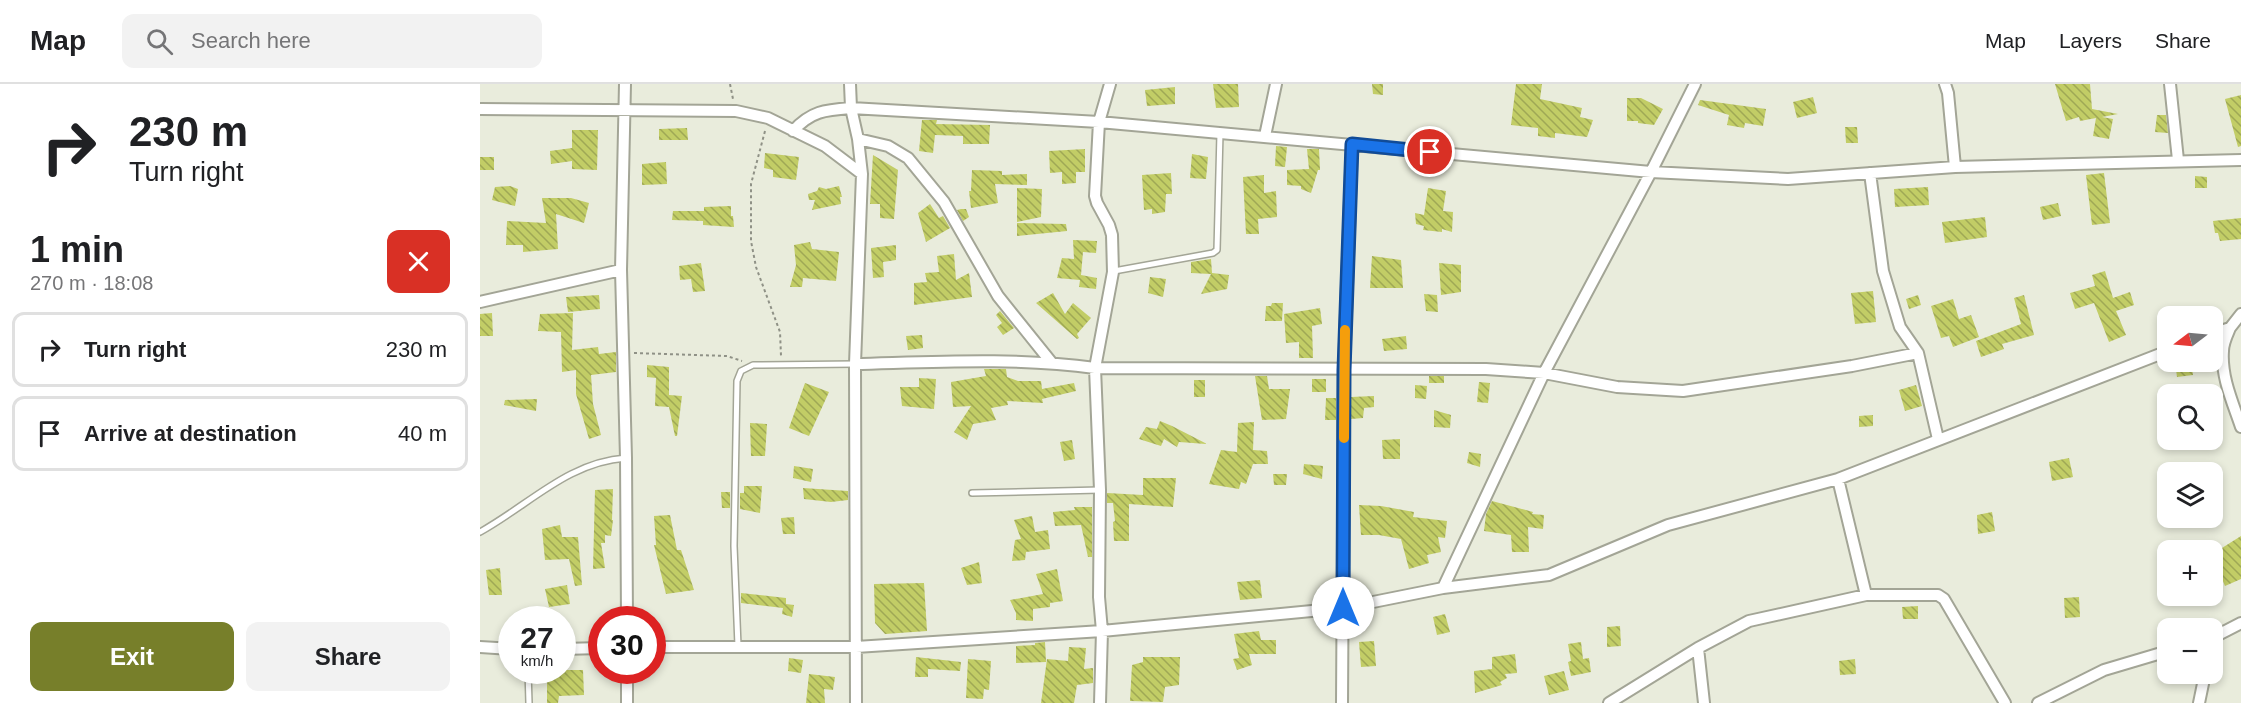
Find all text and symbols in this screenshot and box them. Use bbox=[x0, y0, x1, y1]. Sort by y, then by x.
search box bbox=[122, 14, 542, 68]
text: Map bbox=[30, 25, 86, 56]
icon: search bbox=[143, 25, 176, 58]
text: Search here bbox=[191, 28, 311, 53]
text: Map bbox=[1985, 29, 2026, 52]
text: Layers bbox=[2059, 29, 2122, 52]
text: Share bbox=[2155, 29, 2211, 52]
icon: right bbox=[30, 108, 108, 186]
text: 230 m bbox=[129, 108, 248, 155]
pin bbox=[1404, 126, 1455, 177]
icon: arrive bbox=[1413, 135, 1446, 168]
text: Turn right bbox=[129, 157, 244, 187]
text: 1 min bbox=[30, 229, 124, 270]
button: close bbox=[387, 230, 450, 293]
text: 270 m · 18:08 bbox=[30, 272, 153, 294]
north arrow bbox=[2157, 306, 2223, 372]
map controls bbox=[2157, 306, 2223, 684]
icon: right bbox=[33, 333, 66, 366]
text: Turn right bbox=[84, 337, 186, 362]
text: 230 m bbox=[386, 337, 447, 362]
button: search bbox=[2157, 384, 2223, 450]
icon: arrive bbox=[33, 417, 66, 450]
text: Arrive at destination bbox=[84, 421, 297, 446]
text: 40 m bbox=[398, 421, 447, 446]
button: layers bbox=[2157, 462, 2223, 528]
button: + bbox=[2157, 540, 2223, 606]
position arrow bbox=[1311, 576, 1375, 640]
speed limit sign: 30 bbox=[588, 606, 666, 684]
button: − bbox=[2157, 618, 2223, 684]
text: 27 bbox=[520, 621, 554, 654]
button: Exit bbox=[30, 622, 234, 691]
button: Share bbox=[246, 622, 450, 691]
text: km/h bbox=[521, 652, 553, 669]

